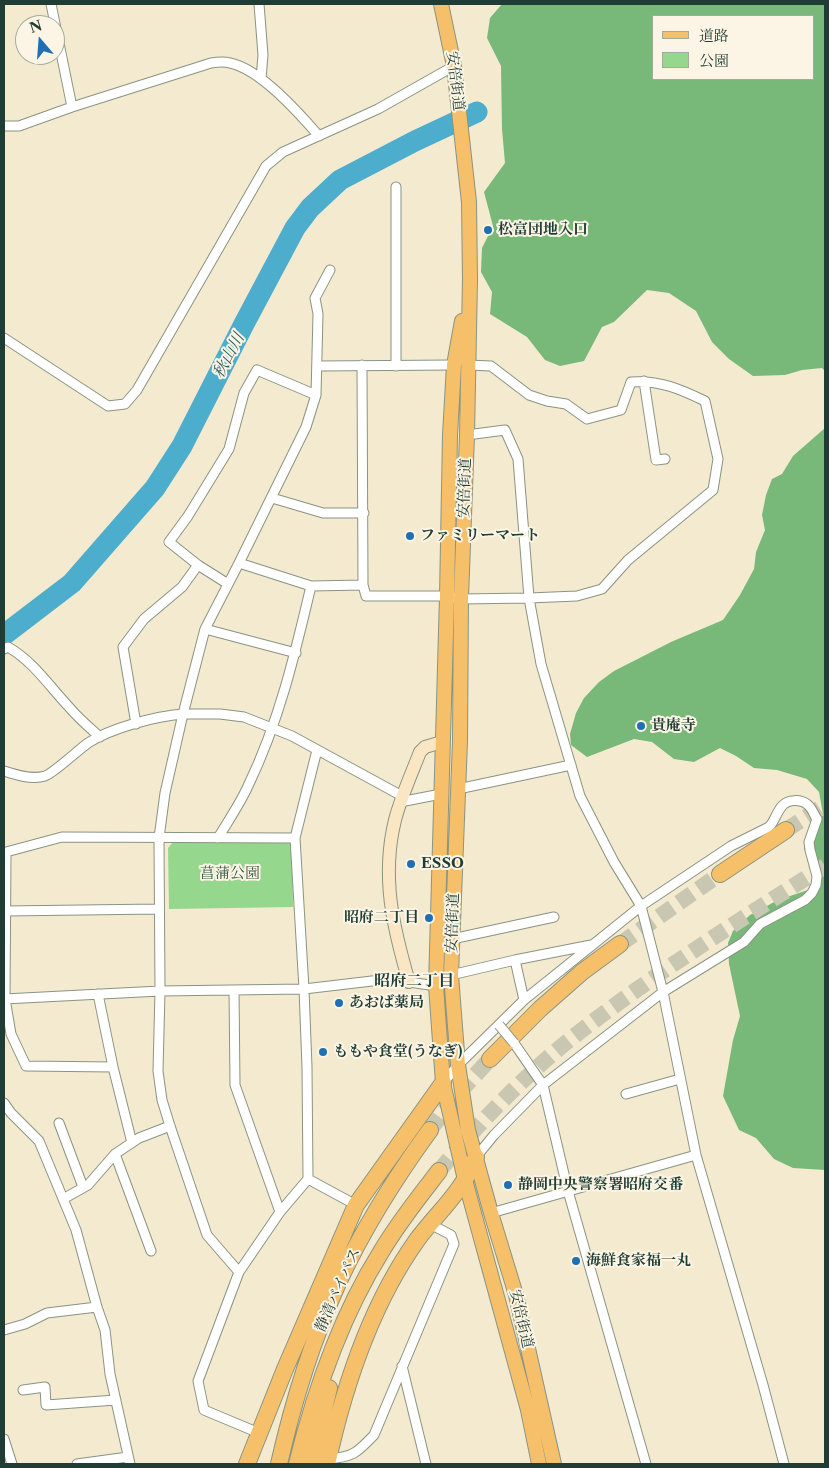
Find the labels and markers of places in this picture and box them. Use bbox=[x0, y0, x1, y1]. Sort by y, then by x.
place label: 松富団地入口 bbox=[498, 221, 588, 239]
marker: 松富団地入口 bbox=[482, 224, 494, 236]
place label: ファミリーマート bbox=[420, 527, 540, 545]
marker: ファミリーマート bbox=[404, 530, 416, 542]
place label: 貴庵寺 bbox=[651, 717, 696, 735]
marker: 貴庵寺 bbox=[635, 720, 647, 732]
place label: ESSO bbox=[421, 855, 464, 873]
marker: ESSO bbox=[405, 858, 417, 870]
place label: 昭府二丁目 bbox=[344, 909, 419, 927]
marker: 昭府二丁目 bbox=[423, 912, 435, 924]
place label: あおば薬局 bbox=[349, 994, 424, 1012]
marker: あおば薬局 bbox=[333, 997, 345, 1009]
place label: ももや食堂(うなぎ) bbox=[333, 1043, 462, 1061]
marker: ももや食堂(うなぎ) bbox=[317, 1046, 329, 1058]
place label: 静岡中央警察署昭府交番 bbox=[518, 1176, 683, 1194]
marker: 静岡中央警察署昭府交番 bbox=[502, 1179, 514, 1191]
place label: 海鮮食家福一丸 bbox=[586, 1252, 691, 1270]
marker: 海鮮食家福一丸 bbox=[570, 1255, 582, 1267]

